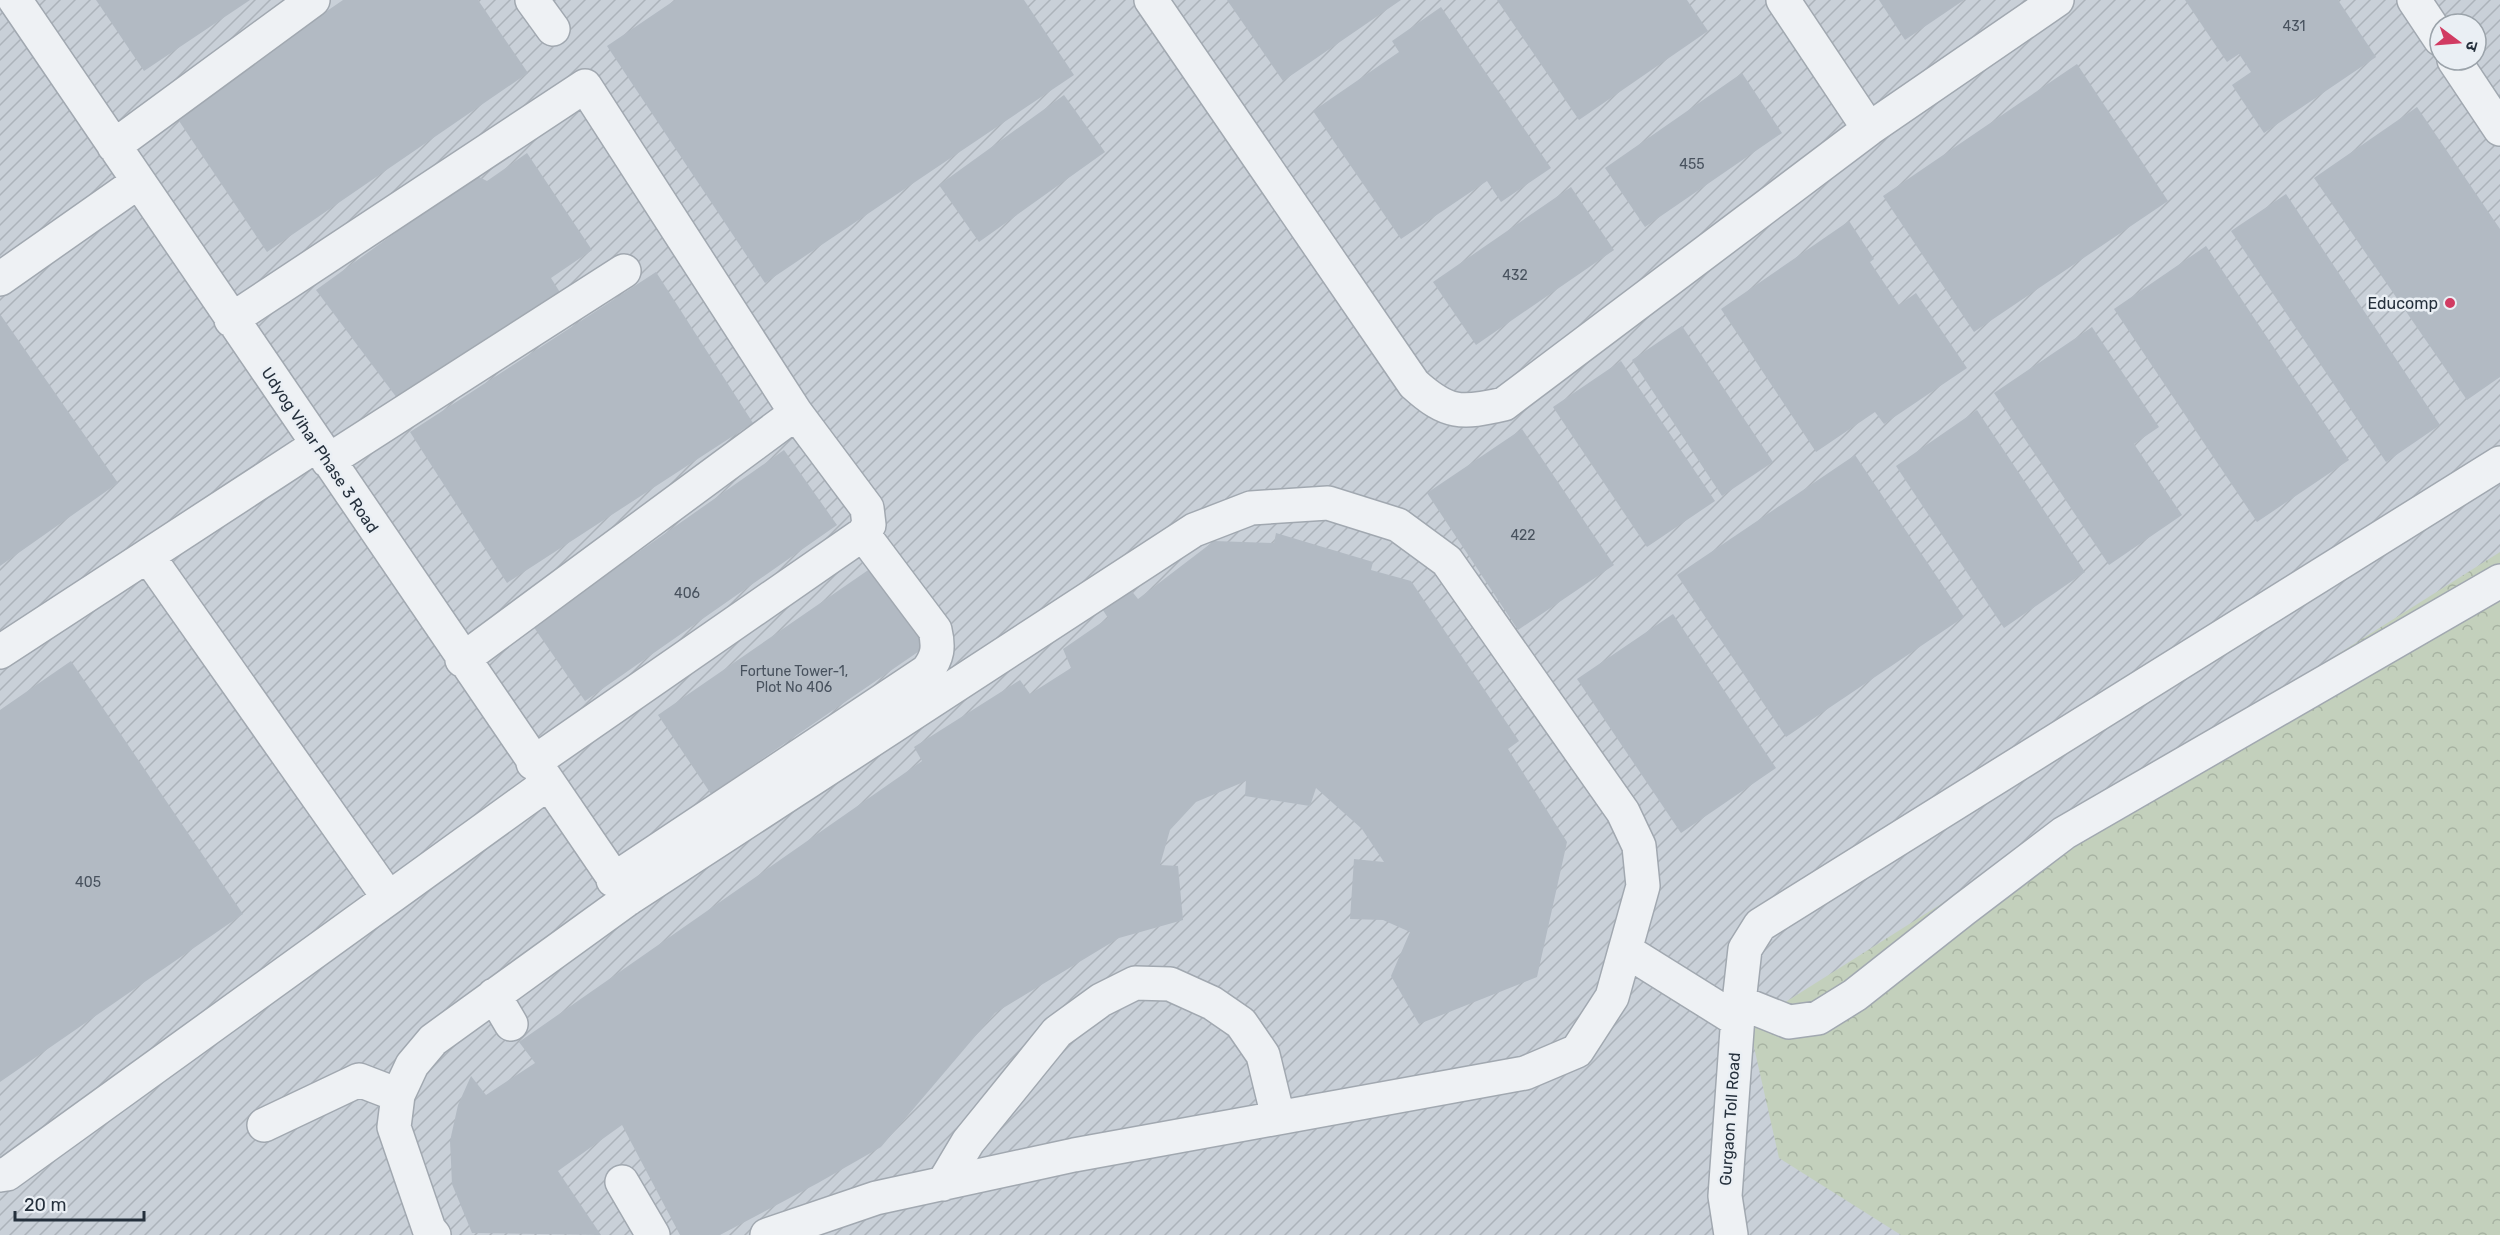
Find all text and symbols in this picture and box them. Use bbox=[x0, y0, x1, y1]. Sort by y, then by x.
north arrow bbox=[2428, 12, 2488, 72]
house number: 431 bbox=[2283, 18, 2305, 35]
text: उ bbox=[2461, 39, 2482, 54]
house number: 455 bbox=[1679, 156, 1705, 173]
house number: 432 bbox=[1502, 267, 1528, 284]
place label: Educomp bbox=[2367, 294, 2438, 313]
marker: Educomp bbox=[2443, 296, 2457, 310]
street label: Udyog Vihar Phase 3 Road bbox=[258, 364, 382, 536]
house number: 422 bbox=[1510, 527, 1536, 544]
house number: 406 bbox=[674, 585, 700, 602]
house number: Fortune Tower-1, Plot No 406 bbox=[740, 663, 848, 696]
house number: 405 bbox=[75, 874, 101, 891]
street label: Gurgaon Toll Road bbox=[1716, 1052, 1744, 1186]
scale bar bbox=[15, 1184, 144, 1222]
text: 20 m bbox=[24, 1194, 66, 1216]

